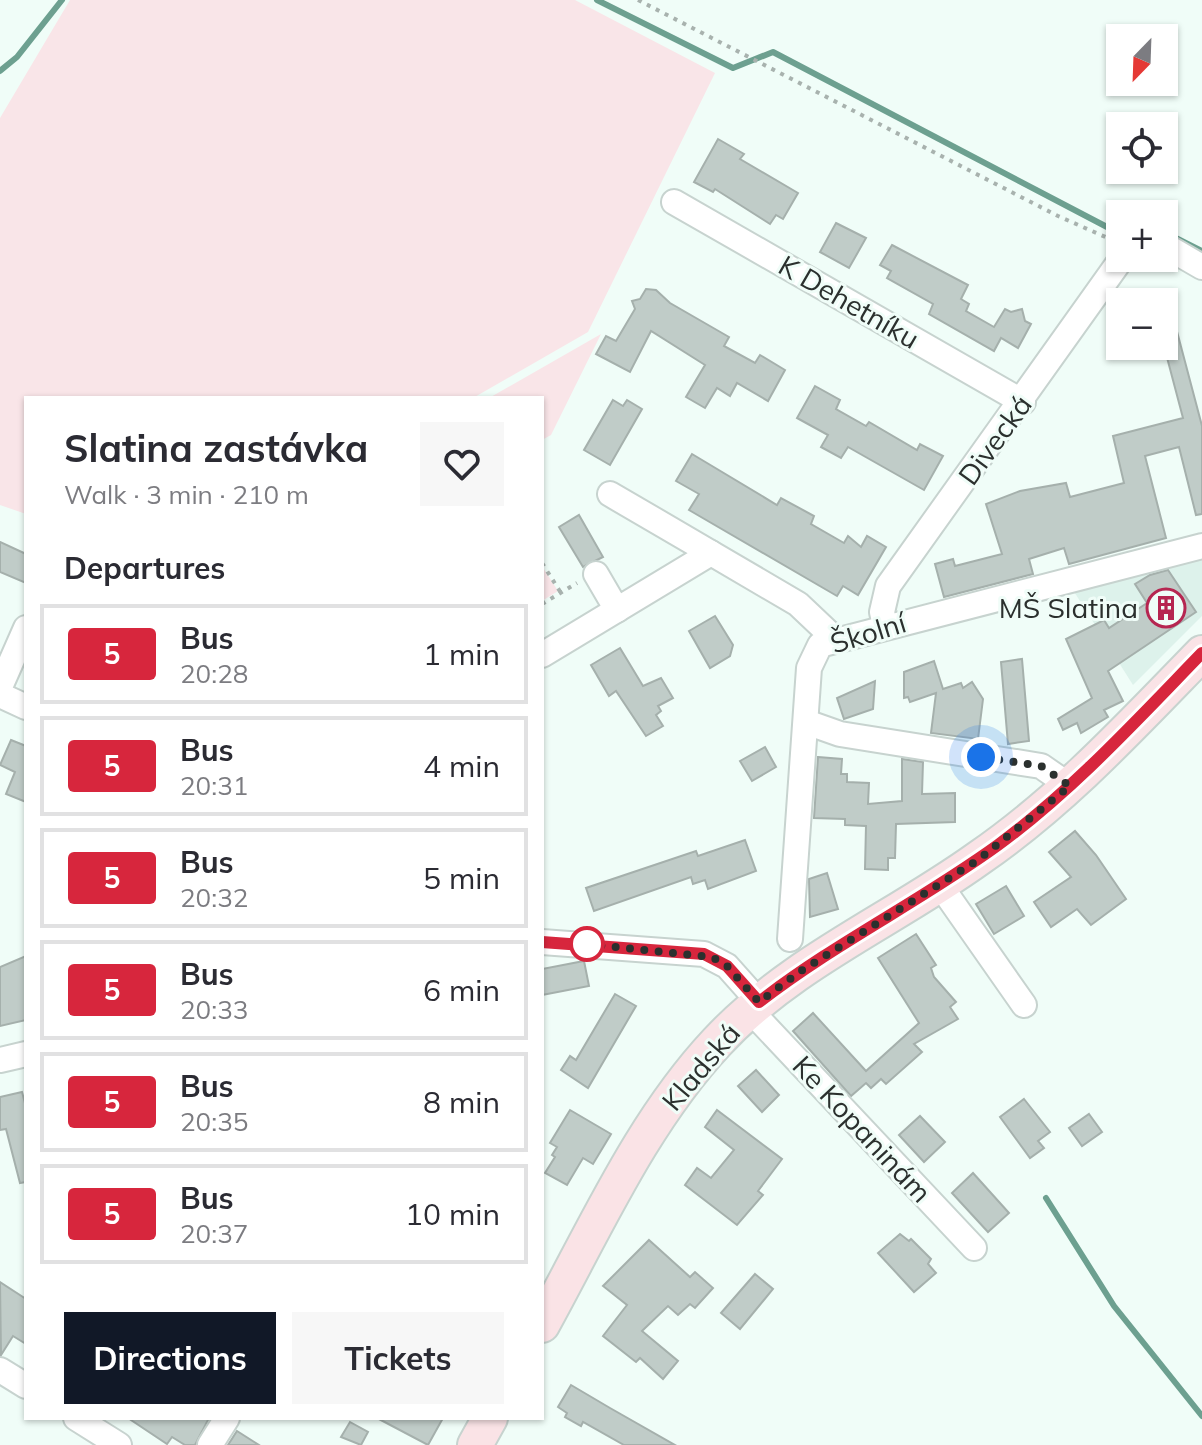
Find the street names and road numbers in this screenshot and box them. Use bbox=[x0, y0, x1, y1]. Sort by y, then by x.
street label: K Dehetníku bbox=[773, 247, 926, 356]
street label: Divecká bbox=[950, 388, 1039, 491]
street label: Školní bbox=[826, 604, 911, 661]
street label: Kladská bbox=[654, 1016, 747, 1117]
street label: Ke Kopaninám bbox=[786, 1048, 939, 1209]

